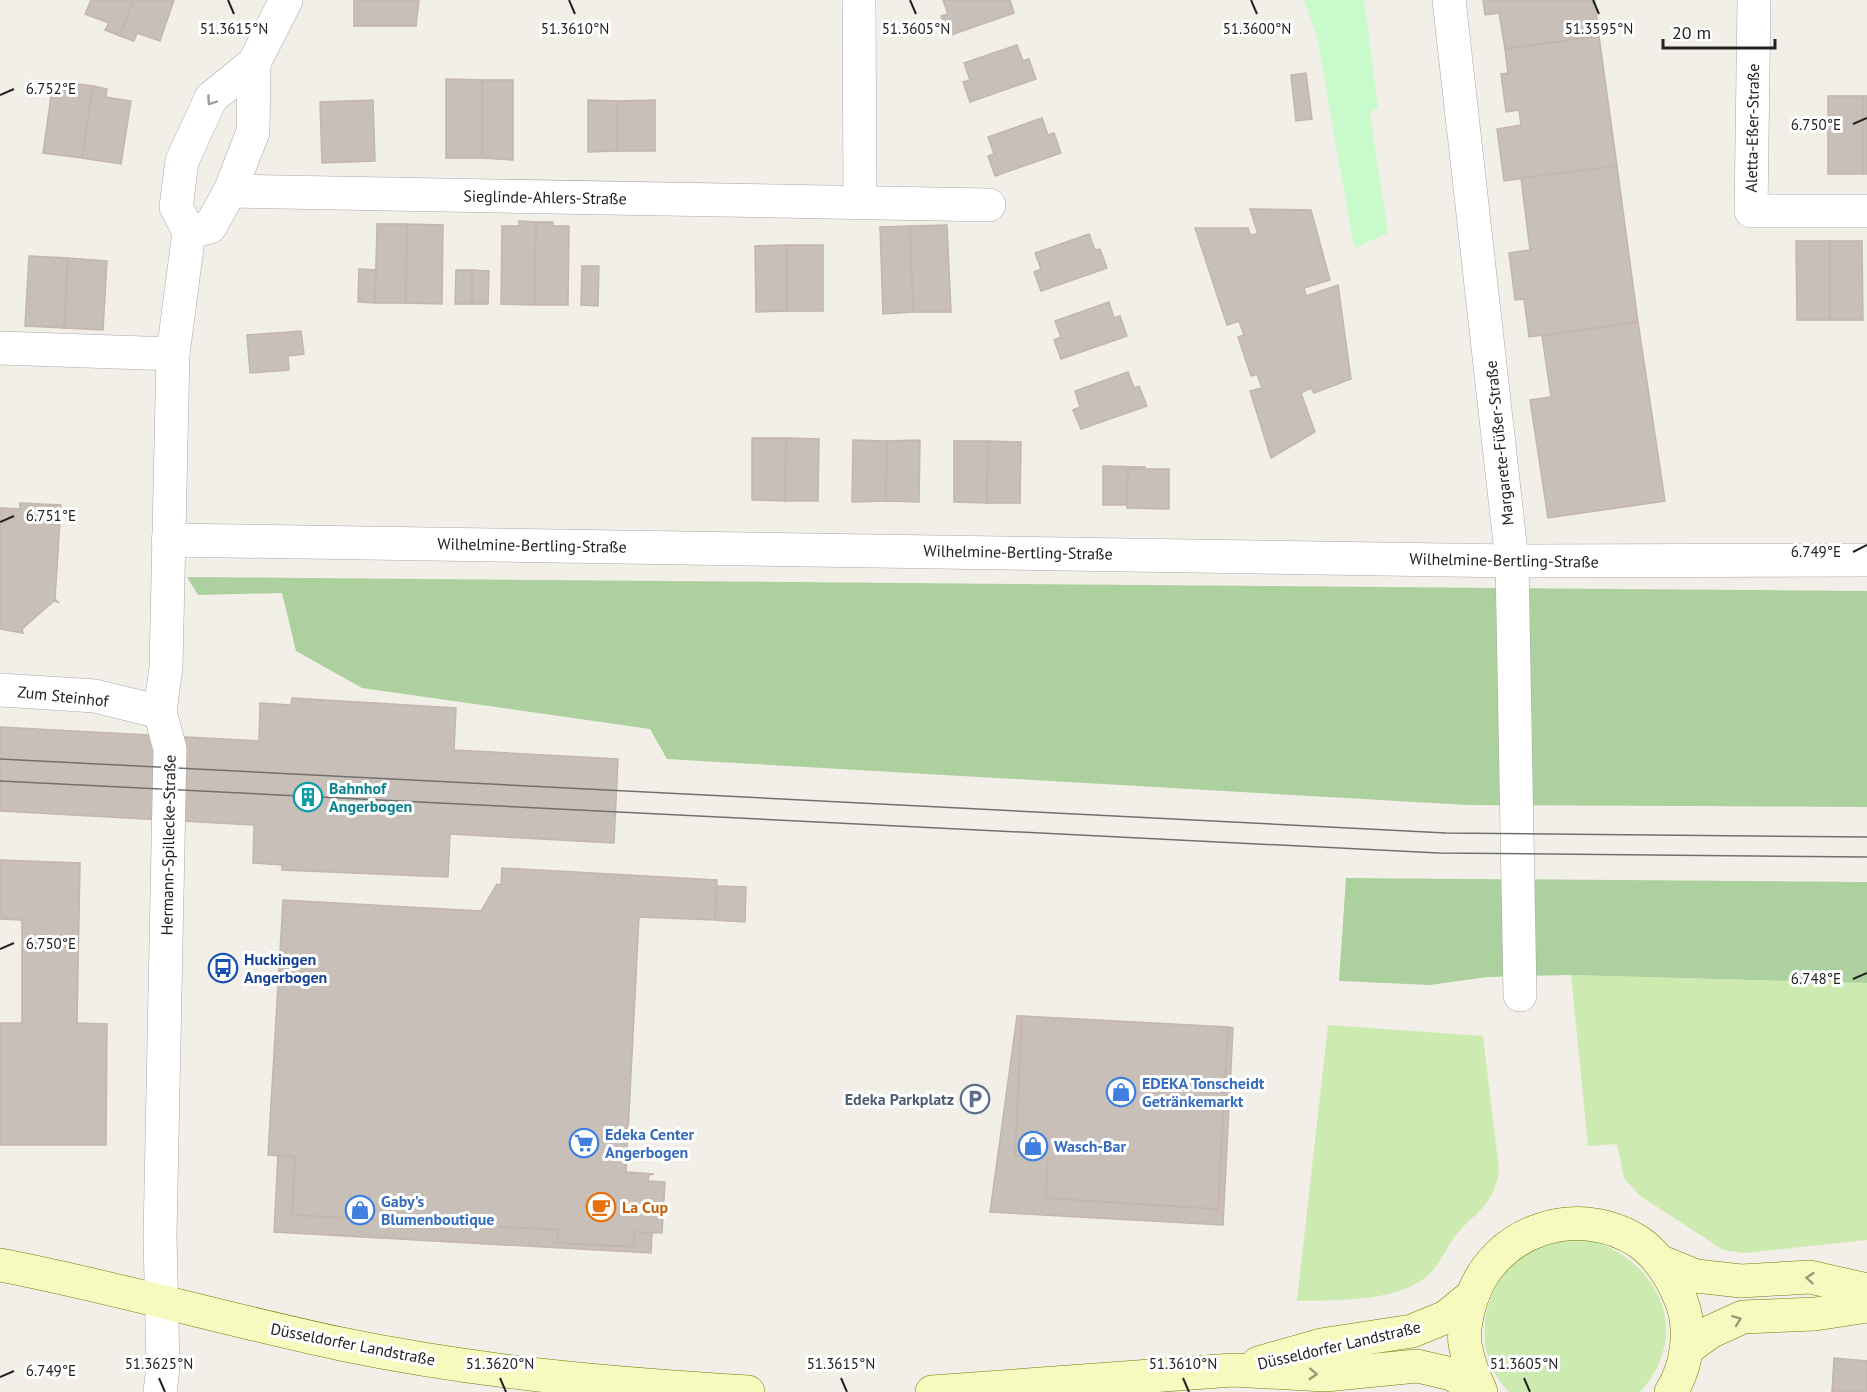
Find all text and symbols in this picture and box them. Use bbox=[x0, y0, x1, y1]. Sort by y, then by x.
scale bar bbox=[1663, 12, 1776, 50]
text: 51.3615°N bbox=[200, 19, 268, 38]
text: 51.3610°N bbox=[541, 19, 609, 38]
text: 51.3605°N bbox=[882, 19, 950, 38]
text: 51.3600°N bbox=[1223, 19, 1291, 38]
text: 51.3595°N bbox=[1565, 19, 1633, 38]
text: 20 m bbox=[1672, 21, 1711, 44]
street label: Aletta-Eßer-Straße bbox=[1741, 63, 1763, 193]
text: 6.752°E bbox=[26, 79, 76, 98]
one-way arrow bbox=[207, 95, 218, 106]
text: 6.750°E bbox=[1791, 115, 1841, 134]
street label: Sieglinde-Ahlers-Straße bbox=[463, 186, 627, 208]
street label: Margarete-Füßer-Straße bbox=[1480, 359, 1518, 527]
text: 6.751°E bbox=[26, 506, 76, 525]
street label: Wilhelmine-Bertling-Straße bbox=[437, 533, 627, 557]
street label: Wilhelmine-Bertling-Straße bbox=[923, 540, 1113, 564]
text: 6.749°E bbox=[1791, 542, 1841, 561]
street label: Wilhelmine-Bertling-Straße bbox=[1409, 548, 1599, 572]
street label: Zum Steinhof bbox=[16, 681, 110, 711]
street label: Hermann-Spillecke-Straße bbox=[156, 754, 180, 936]
place label: Bahnhof Angerbogen bbox=[329, 778, 412, 816]
building icon: Bahnhof Angerbogen bbox=[292, 781, 324, 813]
text: 6.750°E bbox=[26, 934, 76, 953]
place label: Huckingen Angerbogen bbox=[244, 949, 327, 987]
bus stop icon: Huckingen Angerbogen bbox=[207, 952, 239, 984]
text: 6.748°E bbox=[1791, 969, 1841, 988]
place label: EDEKA Tonscheidt Getränkemarkt bbox=[1142, 1073, 1265, 1111]
shop icon: EDEKA Tonscheidt Getränkemarkt bbox=[1105, 1076, 1137, 1108]
parking icon: Edeka Parkplatz bbox=[959, 1083, 991, 1115]
place label: Edeka Parkplatz bbox=[845, 1089, 954, 1109]
place label: Edeka Center Angerbogen bbox=[605, 1124, 695, 1162]
supermarket icon: Edeka Center Angerbogen bbox=[568, 1127, 600, 1159]
shop icon: Wasch-Bar bbox=[1017, 1130, 1049, 1162]
place label: Wasch-Bar bbox=[1054, 1136, 1127, 1156]
place label: Gaby's Blumenboutique bbox=[381, 1191, 494, 1229]
cafe icon: La Cup bbox=[585, 1191, 617, 1223]
shop icon: Gaby's Blumenboutique bbox=[344, 1194, 376, 1226]
place label: La Cup bbox=[622, 1197, 668, 1217]
one-way arrow bbox=[1805, 1272, 1814, 1285]
one-way arrow bbox=[1731, 1315, 1742, 1327]
street label: Düsseldorfer Landstraße bbox=[1255, 1316, 1423, 1374]
street label: Düsseldorfer Landstraße bbox=[269, 1318, 437, 1370]
text: 51.3625°N bbox=[125, 1354, 193, 1373]
text: 51.3620°N bbox=[466, 1354, 534, 1373]
text: 51.3615°N bbox=[807, 1354, 875, 1373]
text: 51.3610°N bbox=[1149, 1354, 1217, 1373]
text: 51.3605°N bbox=[1490, 1354, 1558, 1373]
text: 6.749°E bbox=[26, 1361, 76, 1380]
one-way arrow bbox=[1308, 1368, 1317, 1381]

